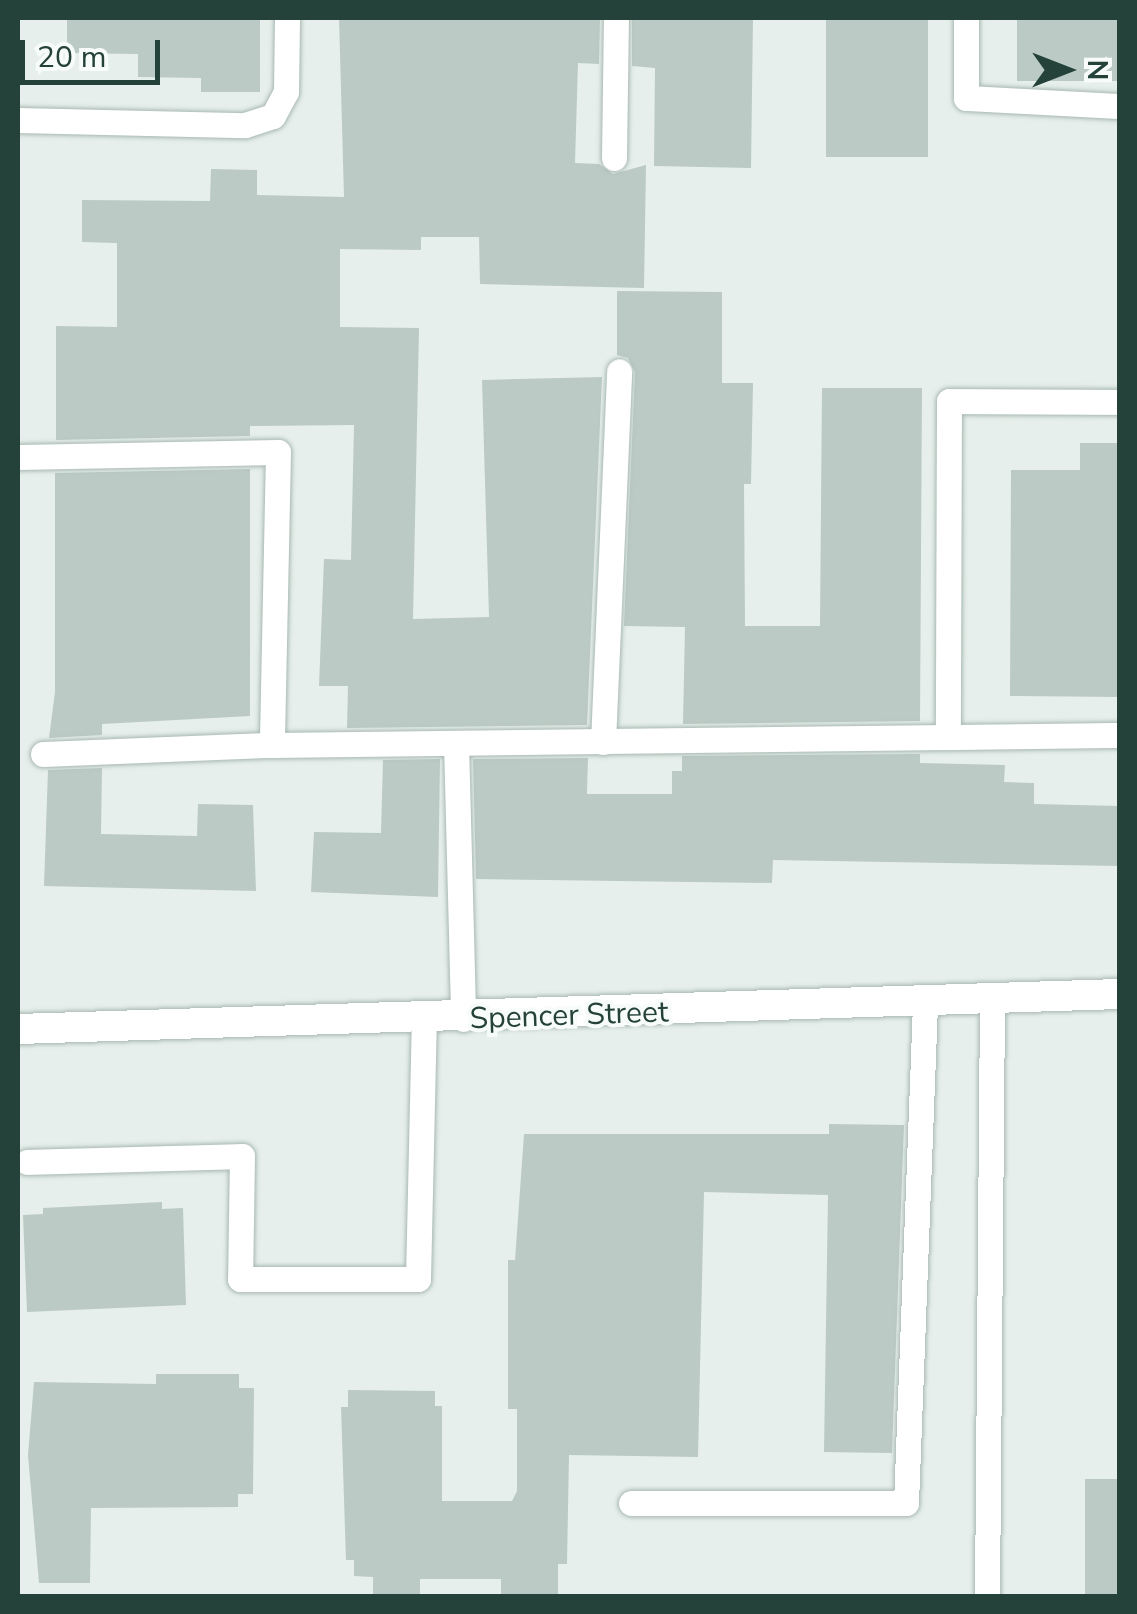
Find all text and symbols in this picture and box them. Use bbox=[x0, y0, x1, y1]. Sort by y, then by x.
scale bar bbox=[25, 20, 165, 82]
north arrow bbox=[1017, 20, 1117, 120]
text: 20 m bbox=[37, 37, 106, 78]
text: N bbox=[1078, 60, 1116, 80]
street label: Spencer Street bbox=[469, 995, 669, 1037]

